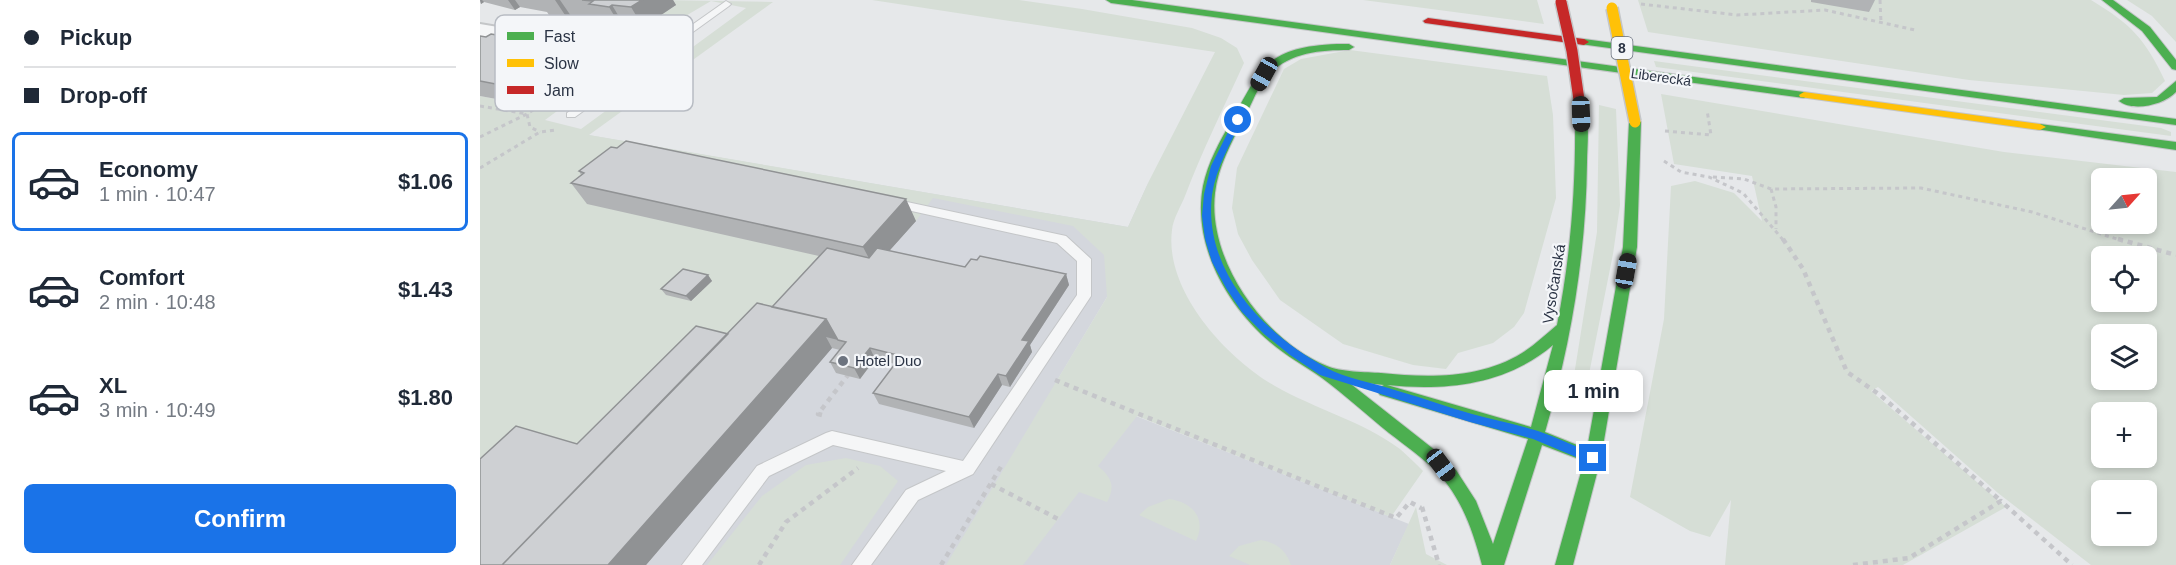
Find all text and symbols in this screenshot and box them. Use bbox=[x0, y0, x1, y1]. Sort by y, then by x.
legend bbox=[495, 15, 693, 111]
text: Pickup bbox=[60, 25, 132, 50]
text: Fast bbox=[544, 28, 576, 45]
road number: 8 bbox=[1612, 37, 1632, 59]
car bbox=[1247, 54, 1281, 94]
text: Slow bbox=[544, 55, 579, 72]
street label: Liberecká bbox=[1630, 65, 1692, 89]
text: Jam bbox=[544, 82, 574, 99]
text: Drop-off bbox=[60, 83, 147, 108]
car bbox=[1571, 96, 1591, 132]
route start bbox=[1224, 106, 1251, 133]
icon: car bbox=[27, 155, 81, 209]
text: Economy bbox=[99, 157, 198, 182]
north arrow bbox=[2091, 168, 2157, 234]
map controls bbox=[2091, 168, 2157, 546]
text: $1.06 bbox=[398, 169, 453, 194]
text: 1 min · 10:47 bbox=[99, 183, 216, 205]
street label: Vysočanská bbox=[1539, 242, 1568, 325]
button: locate bbox=[2091, 246, 2157, 312]
car bbox=[1614, 252, 1638, 290]
icon: car bbox=[27, 263, 81, 317]
text: Comfort bbox=[99, 265, 185, 290]
text: $1.43 bbox=[398, 277, 453, 302]
text: 2 min · 10:48 bbox=[99, 291, 216, 313]
button: layers bbox=[2091, 324, 2157, 390]
place label: Hotel Duo bbox=[855, 352, 922, 369]
marker: Hotel Duo bbox=[836, 354, 850, 368]
icon: car bbox=[27, 371, 81, 425]
callout: 1 min bbox=[1544, 371, 1642, 413]
text: XL bbox=[99, 373, 127, 398]
text: 1 min bbox=[1567, 380, 1620, 402]
text: $1.80 bbox=[398, 385, 453, 410]
text: 3 min · 10:49 bbox=[99, 399, 216, 421]
button: + bbox=[2091, 402, 2157, 468]
route end bbox=[1579, 444, 1606, 471]
car bbox=[1423, 445, 1459, 485]
button: − bbox=[2091, 480, 2157, 546]
button: Confirm bbox=[24, 484, 456, 553]

